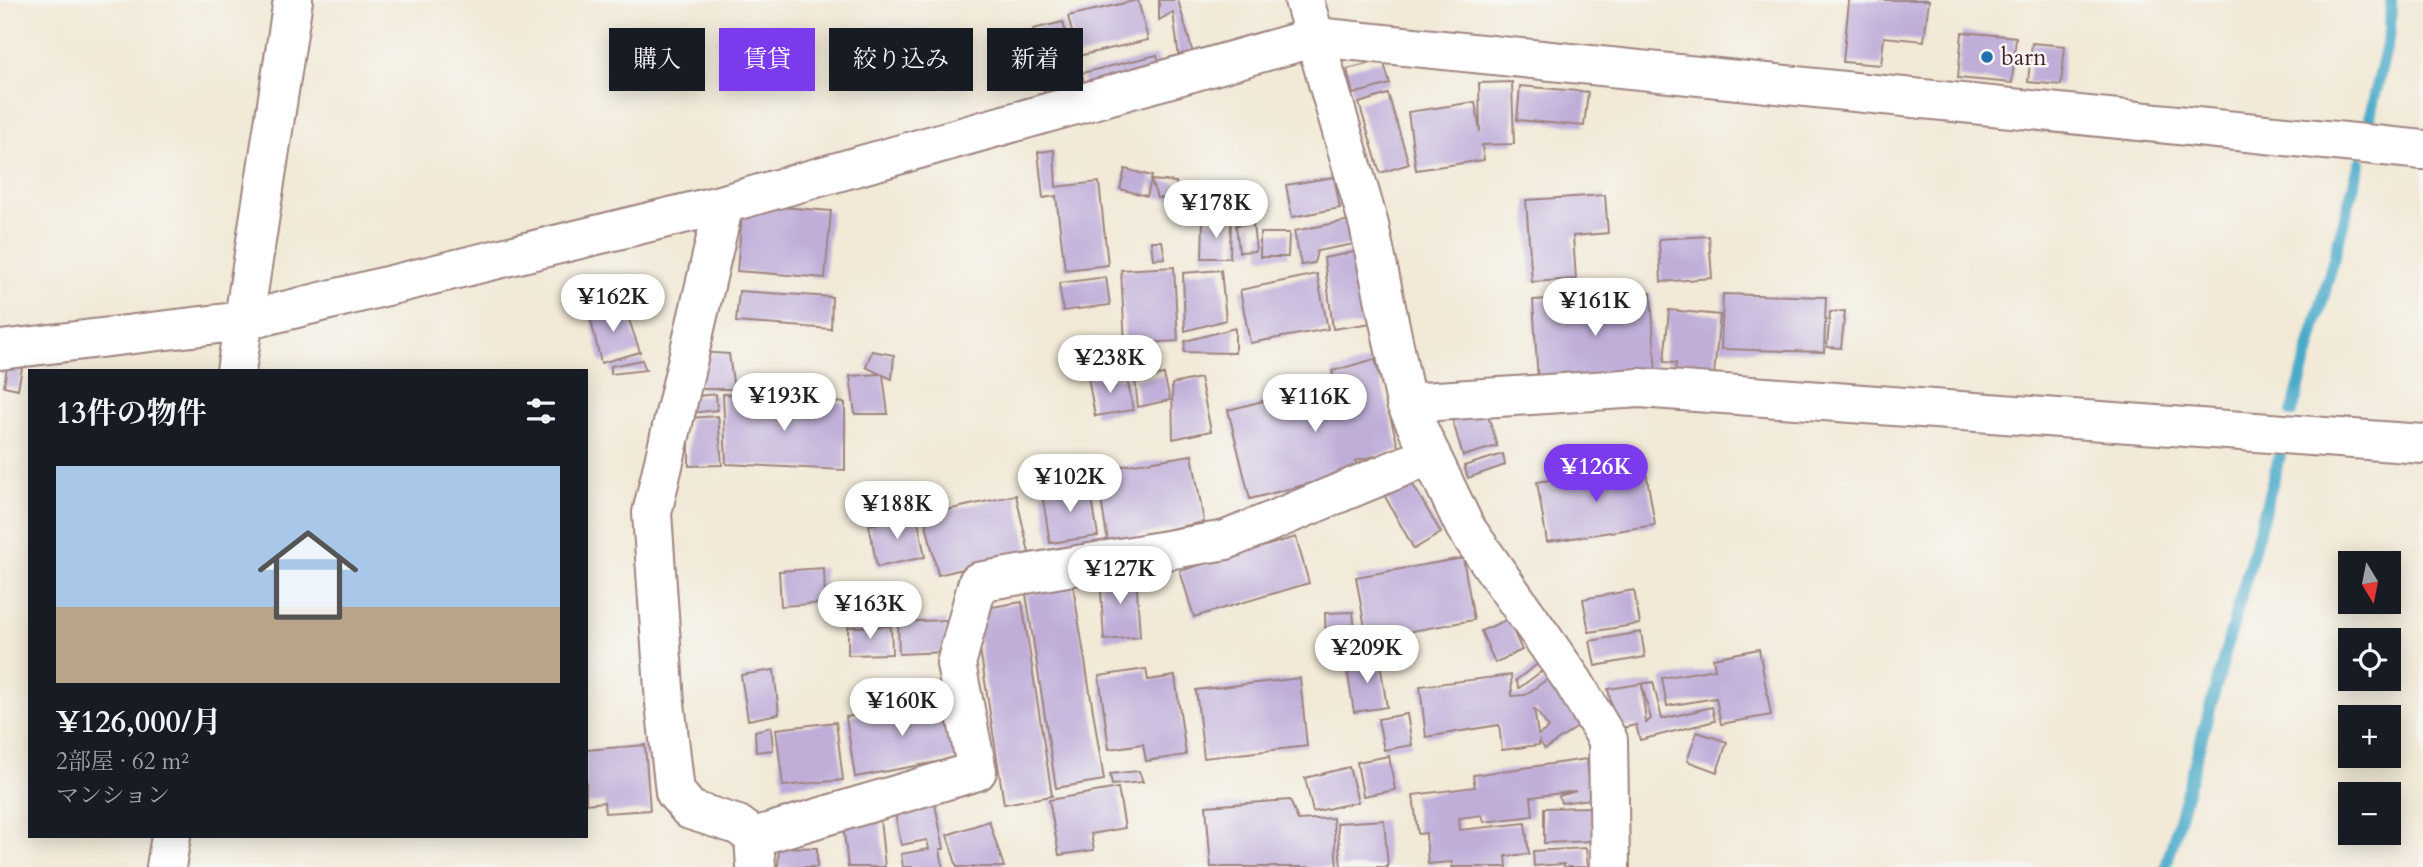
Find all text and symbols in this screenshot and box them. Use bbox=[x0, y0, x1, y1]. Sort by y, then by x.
chip: 購入 bbox=[609, 28, 705, 91]
chip: 賃貸 bbox=[719, 28, 815, 91]
chip: 絞り込み bbox=[829, 28, 973, 91]
chip: 新着 bbox=[987, 28, 1083, 91]
place label: barn bbox=[2001, 41, 2047, 74]
marker: barn bbox=[1979, 49, 1995, 65]
pin: ¥178K bbox=[1167, 180, 1265, 240]
text: ¥178K bbox=[1180, 187, 1252, 218]
pin: ¥162K bbox=[564, 274, 662, 334]
pin: ¥161K bbox=[1546, 278, 1644, 338]
text: ¥162K bbox=[577, 281, 649, 312]
text: ¥161K bbox=[1559, 285, 1631, 316]
pin: ¥238K bbox=[1061, 336, 1159, 395]
text: ¥238K bbox=[1074, 342, 1146, 373]
pin: ¥193K bbox=[735, 374, 833, 433]
pin: ¥116K bbox=[1266, 374, 1364, 434]
text: ¥193K bbox=[748, 380, 820, 411]
text: ¥116K bbox=[1279, 381, 1351, 412]
icon: filters bbox=[522, 392, 560, 430]
text: 13件の物件 bbox=[56, 393, 207, 434]
pin: ¥126K bbox=[1547, 444, 1645, 504]
text: ¥126K bbox=[1560, 451, 1632, 482]
pin: ¥102K bbox=[1021, 454, 1119, 514]
text: ¥102K bbox=[1034, 461, 1106, 492]
pin: ¥188K bbox=[848, 482, 946, 541]
text: ¥188K bbox=[861, 488, 933, 519]
icon: home bbox=[245, 512, 371, 638]
pin: ¥127K bbox=[1071, 546, 1169, 606]
north arrow bbox=[2338, 551, 2401, 614]
map controls bbox=[2338, 551, 2401, 845]
text: ¥127K bbox=[1084, 553, 1156, 584]
pin: ¥163K bbox=[821, 582, 919, 641]
text: ¥163K bbox=[834, 588, 906, 619]
pin: ¥209K bbox=[1318, 626, 1416, 685]
button: locate bbox=[2338, 628, 2401, 691]
text: ¥209K bbox=[1331, 632, 1403, 663]
pin: ¥160K bbox=[853, 678, 951, 738]
text: ¥160K bbox=[866, 685, 938, 716]
text: ¥126,000/月 bbox=[56, 702, 222, 743]
button: + bbox=[2338, 705, 2401, 768]
text: 2部屋 · 62 m² bbox=[56, 746, 189, 777]
text: マンション bbox=[56, 780, 170, 811]
button: − bbox=[2338, 782, 2401, 845]

